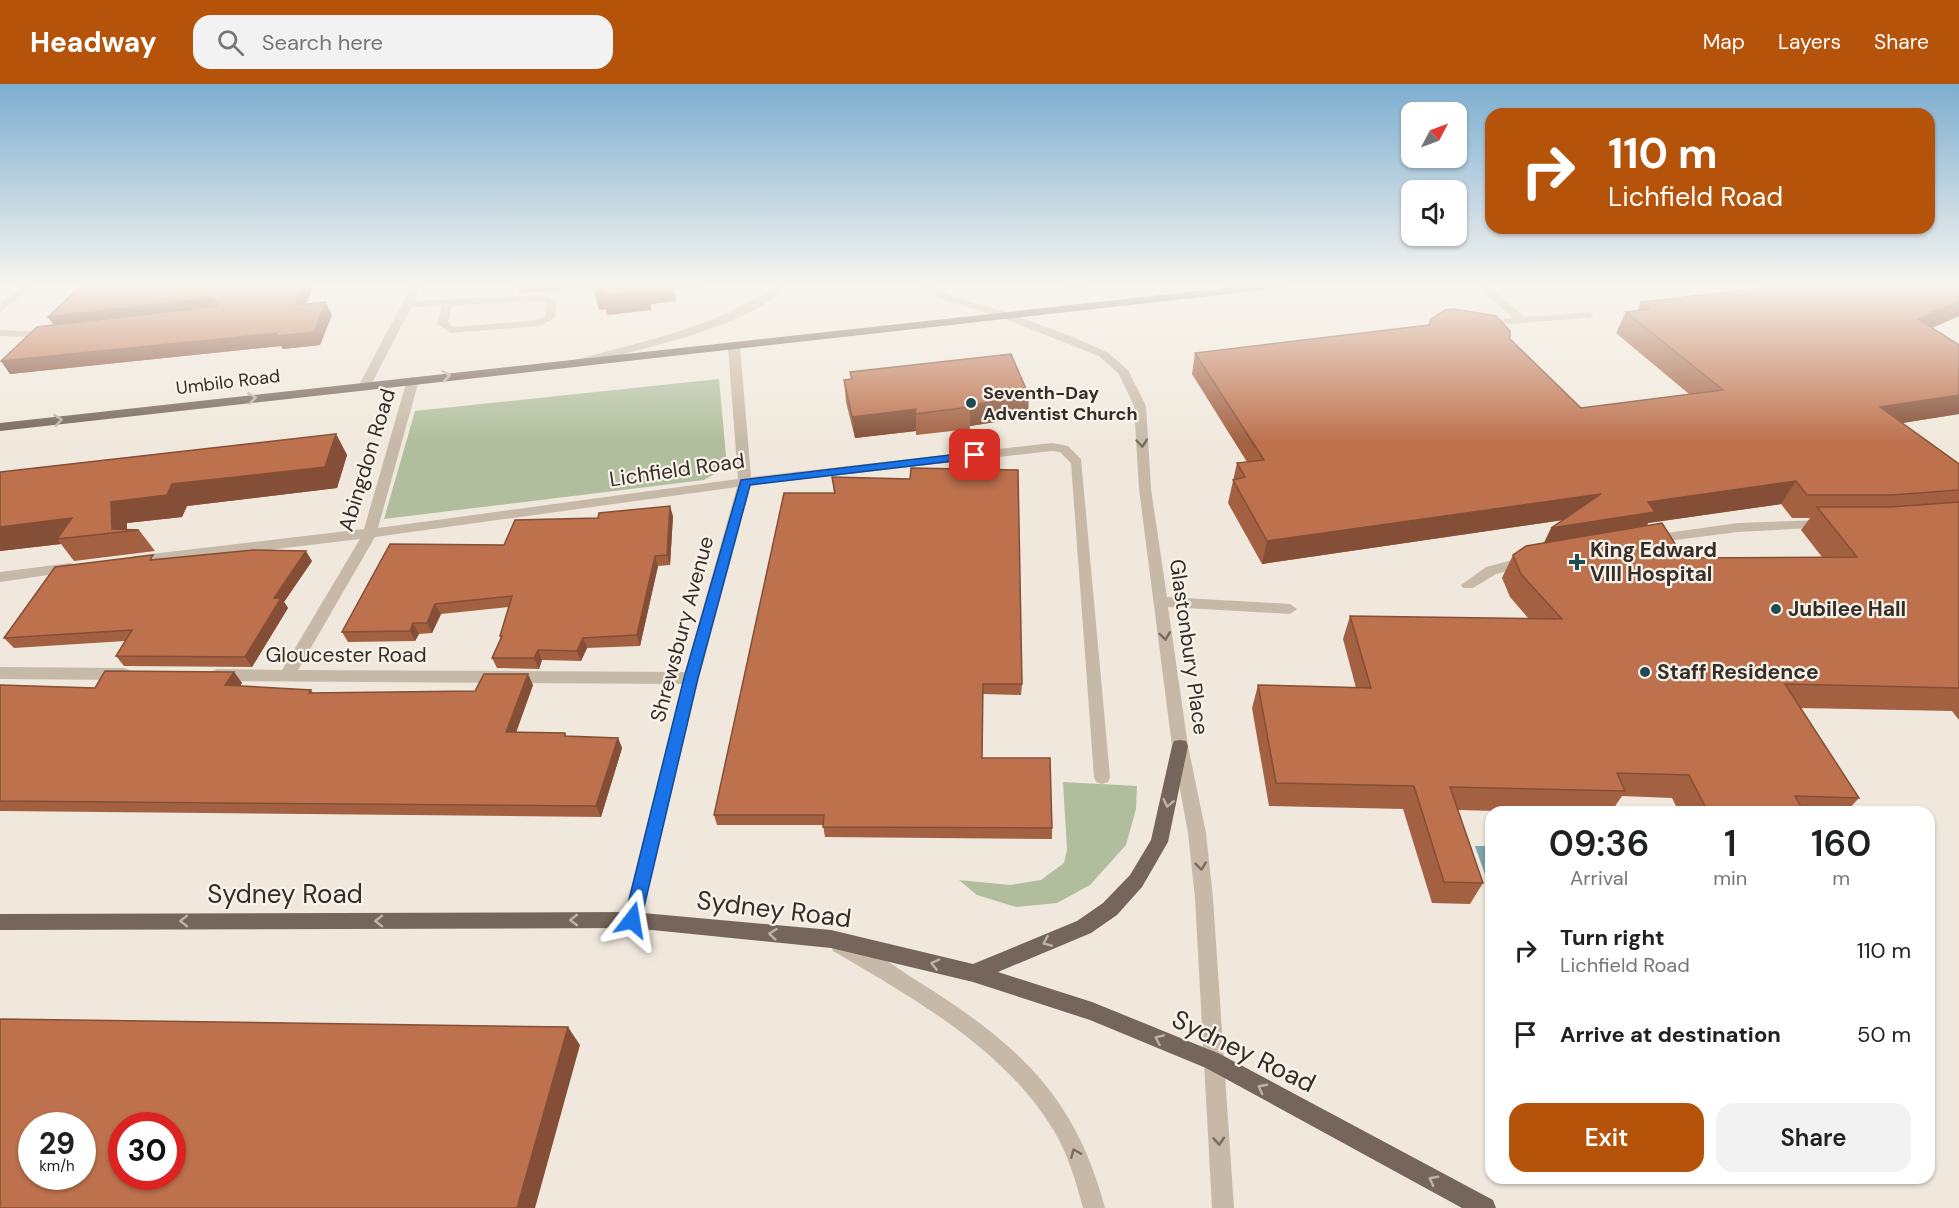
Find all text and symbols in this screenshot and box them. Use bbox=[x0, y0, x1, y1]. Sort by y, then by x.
search box bbox=[193, 15, 613, 69]
text: Headway bbox=[30, 24, 157, 61]
icon: search bbox=[214, 26, 247, 59]
text: Search here bbox=[262, 28, 383, 57]
text: Map bbox=[1703, 28, 1745, 56]
text: Layers bbox=[1778, 28, 1841, 56]
text: Share bbox=[1874, 28, 1929, 56]
north arrow bbox=[1401, 102, 1467, 168]
map controls bbox=[1401, 102, 1467, 246]
text: 110 m bbox=[1608, 126, 1718, 181]
icon: right bbox=[1509, 132, 1587, 210]
text: Lichfield Road bbox=[1608, 179, 1783, 214]
button: sound bbox=[1401, 180, 1467, 246]
street label: Umbilo Road bbox=[175, 364, 281, 400]
one-way arrow bbox=[441, 370, 450, 383]
place label: Seventh-Day Adventist Church bbox=[983, 381, 1138, 426]
street label: Abingdon Road bbox=[332, 385, 402, 535]
one-way arrow bbox=[247, 392, 256, 404]
marker: Seventh-Day Adventist Church bbox=[964, 396, 978, 410]
one-way arrow bbox=[54, 414, 63, 427]
pin bbox=[949, 429, 1000, 480]
icon: arrive bbox=[958, 438, 991, 471]
one-way arrow bbox=[1135, 438, 1148, 447]
street label: Lichfield Road bbox=[608, 447, 746, 493]
street label: Shrewsbury Avenue bbox=[644, 533, 720, 725]
place label: King Edward VIII Hospital bbox=[1590, 536, 1717, 588]
marker: King Edward VIII Hospital bbox=[1568, 553, 1586, 571]
street label: Glastonbury Place bbox=[1163, 557, 1215, 737]
place label: Jubilee Hall bbox=[1788, 595, 1906, 623]
marker: Jubilee Hall bbox=[1769, 602, 1783, 616]
one-way arrow bbox=[1159, 632, 1171, 641]
street label: Gloucester Road bbox=[265, 641, 427, 669]
place label: Staff Residence bbox=[1657, 658, 1819, 686]
marker: Staff Residence bbox=[1638, 665, 1652, 679]
one-way arrow bbox=[1162, 798, 1175, 808]
text: 09:36 bbox=[1549, 820, 1650, 867]
text: 1 bbox=[1724, 820, 1736, 867]
text: 160 bbox=[1811, 820, 1871, 867]
one-way arrow bbox=[1194, 861, 1207, 870]
text: Arrival bbox=[1570, 865, 1628, 891]
text: min bbox=[1713, 865, 1747, 891]
text: m bbox=[1832, 865, 1850, 891]
street label: Sydney Road bbox=[207, 877, 363, 911]
street label: Sydney Road bbox=[695, 883, 853, 935]
position arrow bbox=[600, 888, 664, 952]
one-way arrow bbox=[374, 914, 383, 927]
one-way arrow bbox=[569, 914, 578, 926]
one-way arrow bbox=[179, 915, 188, 927]
text: Turn right bbox=[1560, 923, 1665, 952]
one-way arrow bbox=[768, 928, 778, 940]
icon: right bbox=[1509, 934, 1542, 967]
one-way arrow bbox=[1042, 935, 1053, 947]
text: 110 m bbox=[1857, 936, 1911, 965]
text: Lichfield Road bbox=[1560, 952, 1690, 978]
one-way arrow bbox=[930, 958, 940, 971]
street label: Sydney Road bbox=[1167, 1002, 1321, 1100]
icon: arrive bbox=[1509, 1018, 1542, 1051]
text: Arrive at destination bbox=[1560, 1020, 1781, 1049]
text: 50 m bbox=[1857, 1020, 1911, 1049]
one-way arrow bbox=[1155, 1034, 1166, 1046]
one-way arrow bbox=[1257, 1084, 1268, 1095]
button: Exit bbox=[1509, 1103, 1704, 1172]
button: Share bbox=[1716, 1103, 1911, 1172]
speed limit sign: 30 bbox=[108, 1112, 186, 1190]
text: 29 bbox=[39, 1124, 75, 1163]
one-way arrow bbox=[1212, 1136, 1225, 1145]
one-way arrow bbox=[1070, 1148, 1082, 1159]
text: km/h bbox=[39, 1156, 75, 1176]
one-way arrow bbox=[1429, 1176, 1440, 1187]

